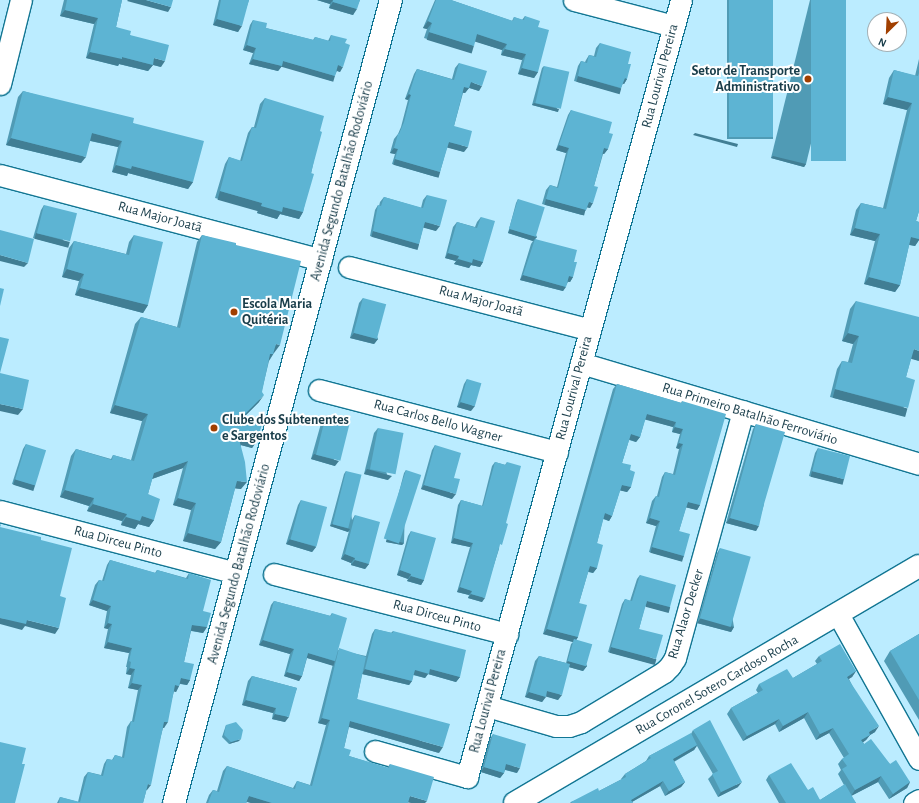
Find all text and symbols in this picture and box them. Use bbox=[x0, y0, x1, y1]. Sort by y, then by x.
north arrow bbox=[867, 12, 907, 52]
street label: Rua Lourival Pereira bbox=[638, 22, 682, 130]
text: N bbox=[877, 36, 888, 49]
place label: Setor de Transporte Administrativo bbox=[691, 63, 800, 96]
marker: Setor de Transporte Administrativo bbox=[803, 74, 813, 84]
street label: Avenida Segundo Batalhão Rodoviário bbox=[307, 79, 377, 283]
street label: Rua Major Joatã bbox=[116, 198, 204, 236]
street label: Rua Major Joatã bbox=[437, 282, 525, 320]
place label: Escola Maria Quitéria bbox=[242, 296, 312, 328]
marker: Escola Maria Quitéria bbox=[229, 307, 239, 317]
street label: Rua Lourival Pereira bbox=[552, 334, 596, 442]
street label: Rua Primeiro Batalhão Ferroviário bbox=[660, 379, 840, 449]
street label: Rua Carlos Bello Wagner bbox=[372, 396, 504, 446]
place label: Clube dos Subtenentes e Sargentos bbox=[222, 412, 349, 444]
marker: Clube dos Subtenentes e Sargentos bbox=[209, 423, 219, 433]
street label: Avenida Segundo Batalhão Rodoviário bbox=[204, 462, 274, 666]
street label: Rua Dirceu Pinto bbox=[72, 522, 164, 562]
street label: Rua Alaor Decker bbox=[664, 567, 708, 661]
street label: Rua Dirceu Pinto bbox=[391, 596, 483, 636]
street label: Rua Coronel Sotero Cardoso Rocha bbox=[633, 631, 801, 739]
street label: Rua Lourival Pereira bbox=[466, 647, 510, 755]

